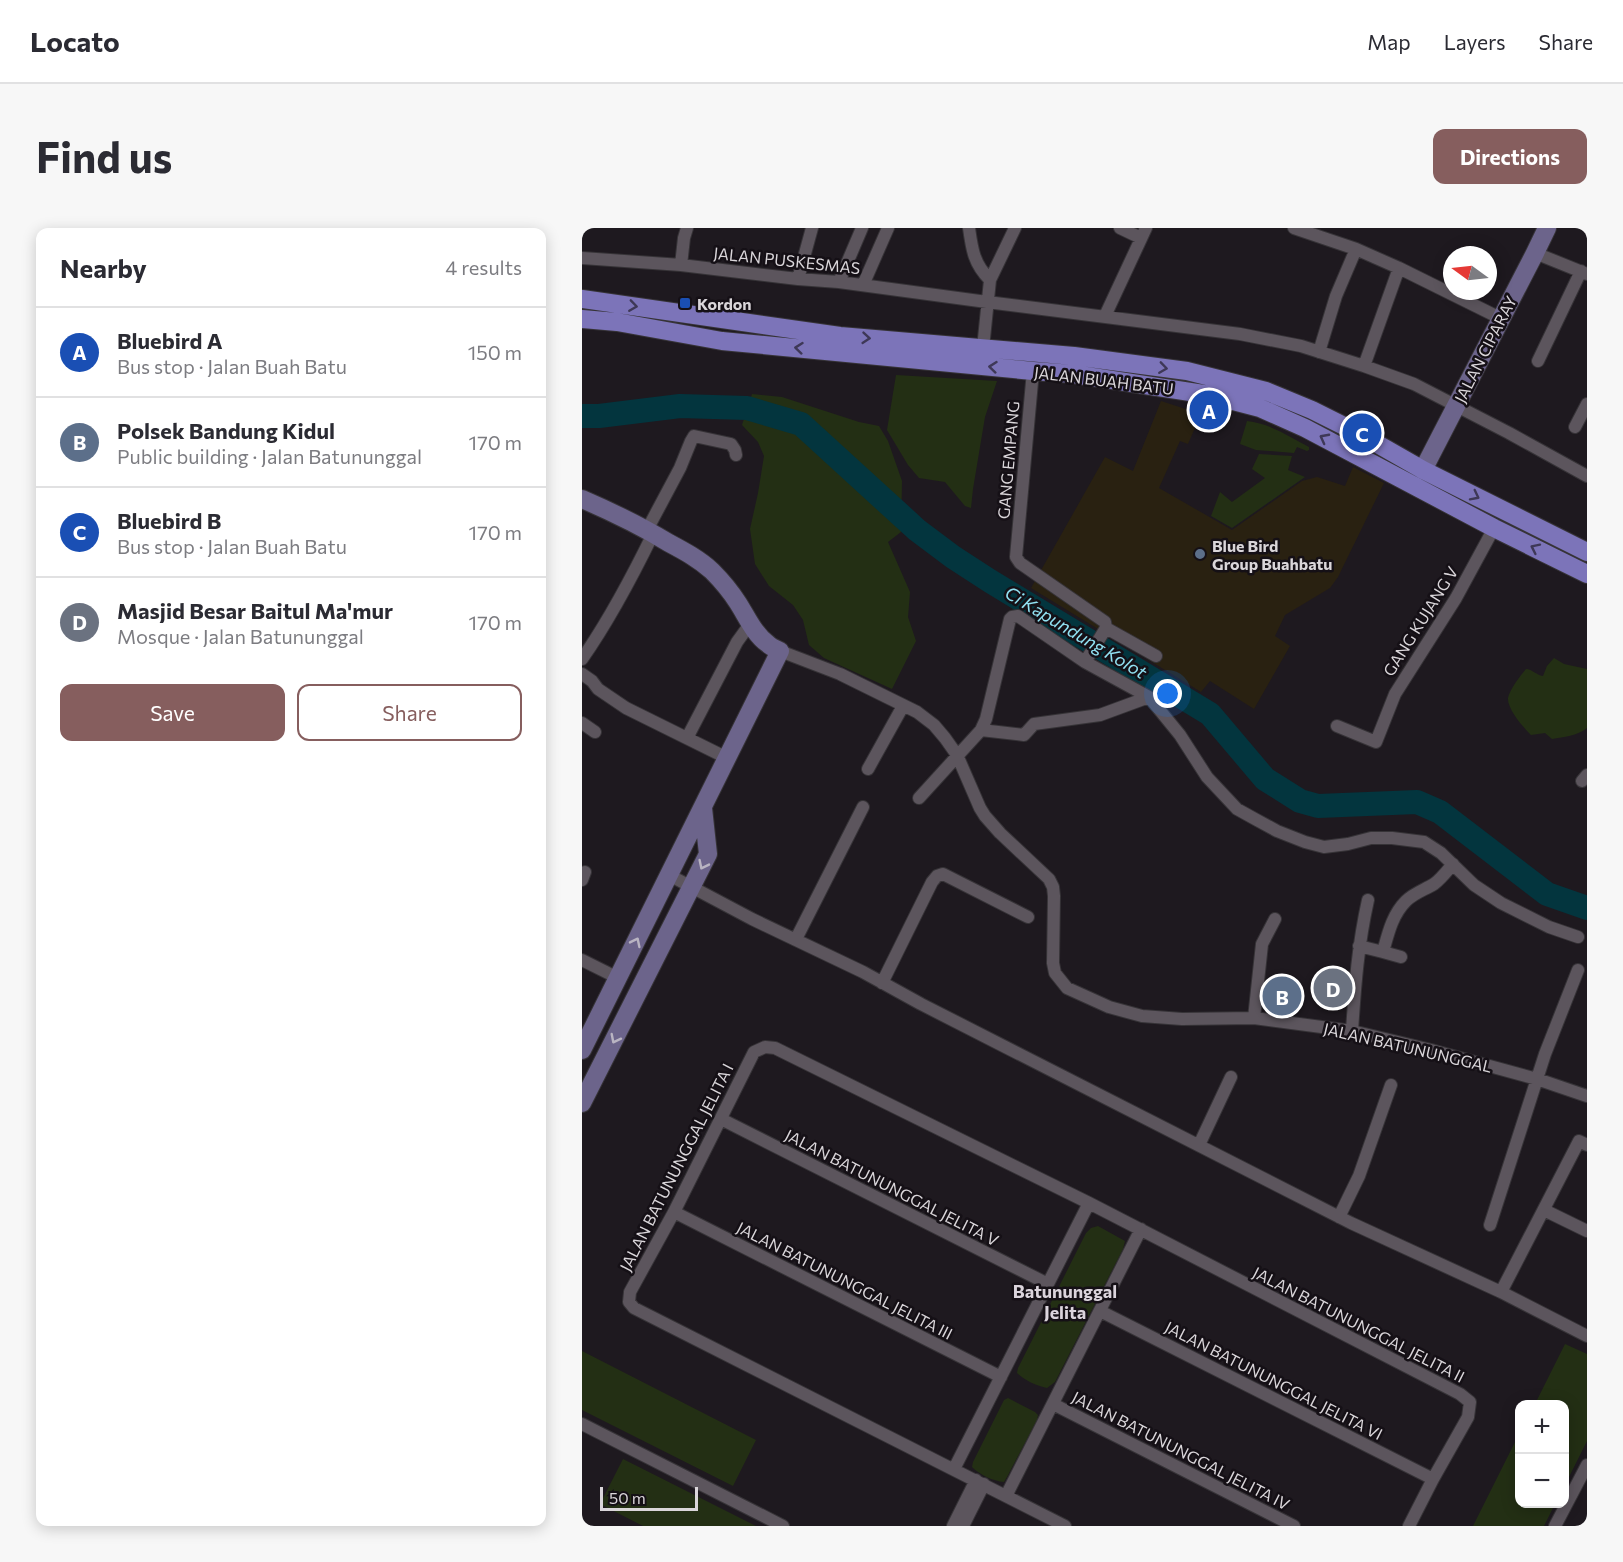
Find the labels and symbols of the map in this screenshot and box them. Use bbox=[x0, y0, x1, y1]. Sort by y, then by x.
street label: JALAN PUSKESMAS bbox=[713, 243, 861, 277]
north arrow bbox=[1443, 246, 1497, 300]
street label: JALAN CIPARAY bbox=[1450, 292, 1520, 406]
place label: Kordon bbox=[697, 294, 752, 313]
marker: Kordon bbox=[678, 296, 692, 310]
one-way arrow bbox=[628, 300, 637, 312]
one-way arrow bbox=[862, 331, 871, 344]
one-way arrow bbox=[794, 342, 803, 355]
one-way arrow bbox=[988, 361, 997, 374]
one-way arrow bbox=[1159, 361, 1168, 373]
street label: JALAN BUAH BATU bbox=[1033, 362, 1175, 398]
pin: A bbox=[1190, 388, 1228, 432]
street label: GANG EMPANG bbox=[993, 400, 1023, 520]
pin: C bbox=[1342, 410, 1382, 456]
one-way arrow bbox=[1320, 434, 1331, 445]
one-way arrow bbox=[1469, 489, 1480, 500]
place label: Blue Bird Group Buahbatu bbox=[1212, 536, 1332, 573]
one-way arrow bbox=[1530, 543, 1541, 555]
marker: Blue Bird Group Buahbatu bbox=[1193, 547, 1207, 561]
street label: GANG KUJANG V bbox=[1379, 563, 1461, 679]
water label: Ci Kapundung Kolot bbox=[1001, 581, 1151, 683]
your location bbox=[1153, 679, 1182, 708]
one-way arrow bbox=[698, 858, 710, 869]
one-way arrow bbox=[629, 937, 640, 948]
pin: D bbox=[1314, 966, 1353, 1011]
pin: B bbox=[1262, 974, 1302, 1018]
street label: JALAN BATUNUNGGAL bbox=[1322, 1018, 1494, 1076]
one-way arrow bbox=[611, 1032, 622, 1043]
street label: JALAN BATUNUNGGAL JELITA I bbox=[615, 1060, 737, 1274]
street label: JALAN BATUNUNGGAL JELITA V bbox=[782, 1125, 1002, 1249]
street label: JALAN BATUNUNGGAL JELITA III bbox=[734, 1217, 956, 1343]
street label: JALAN BATUNUNGGAL JELITA II bbox=[1250, 1262, 1468, 1386]
district label: Batununggal Jelita bbox=[1013, 1280, 1117, 1323]
street label: JALAN BATUNUNGGAL JELITA VI bbox=[1162, 1317, 1386, 1443]
street label: JALAN BATUNUNGGAL JELITA IV bbox=[1069, 1387, 1293, 1513]
scale bar bbox=[600, 1484, 698, 1512]

